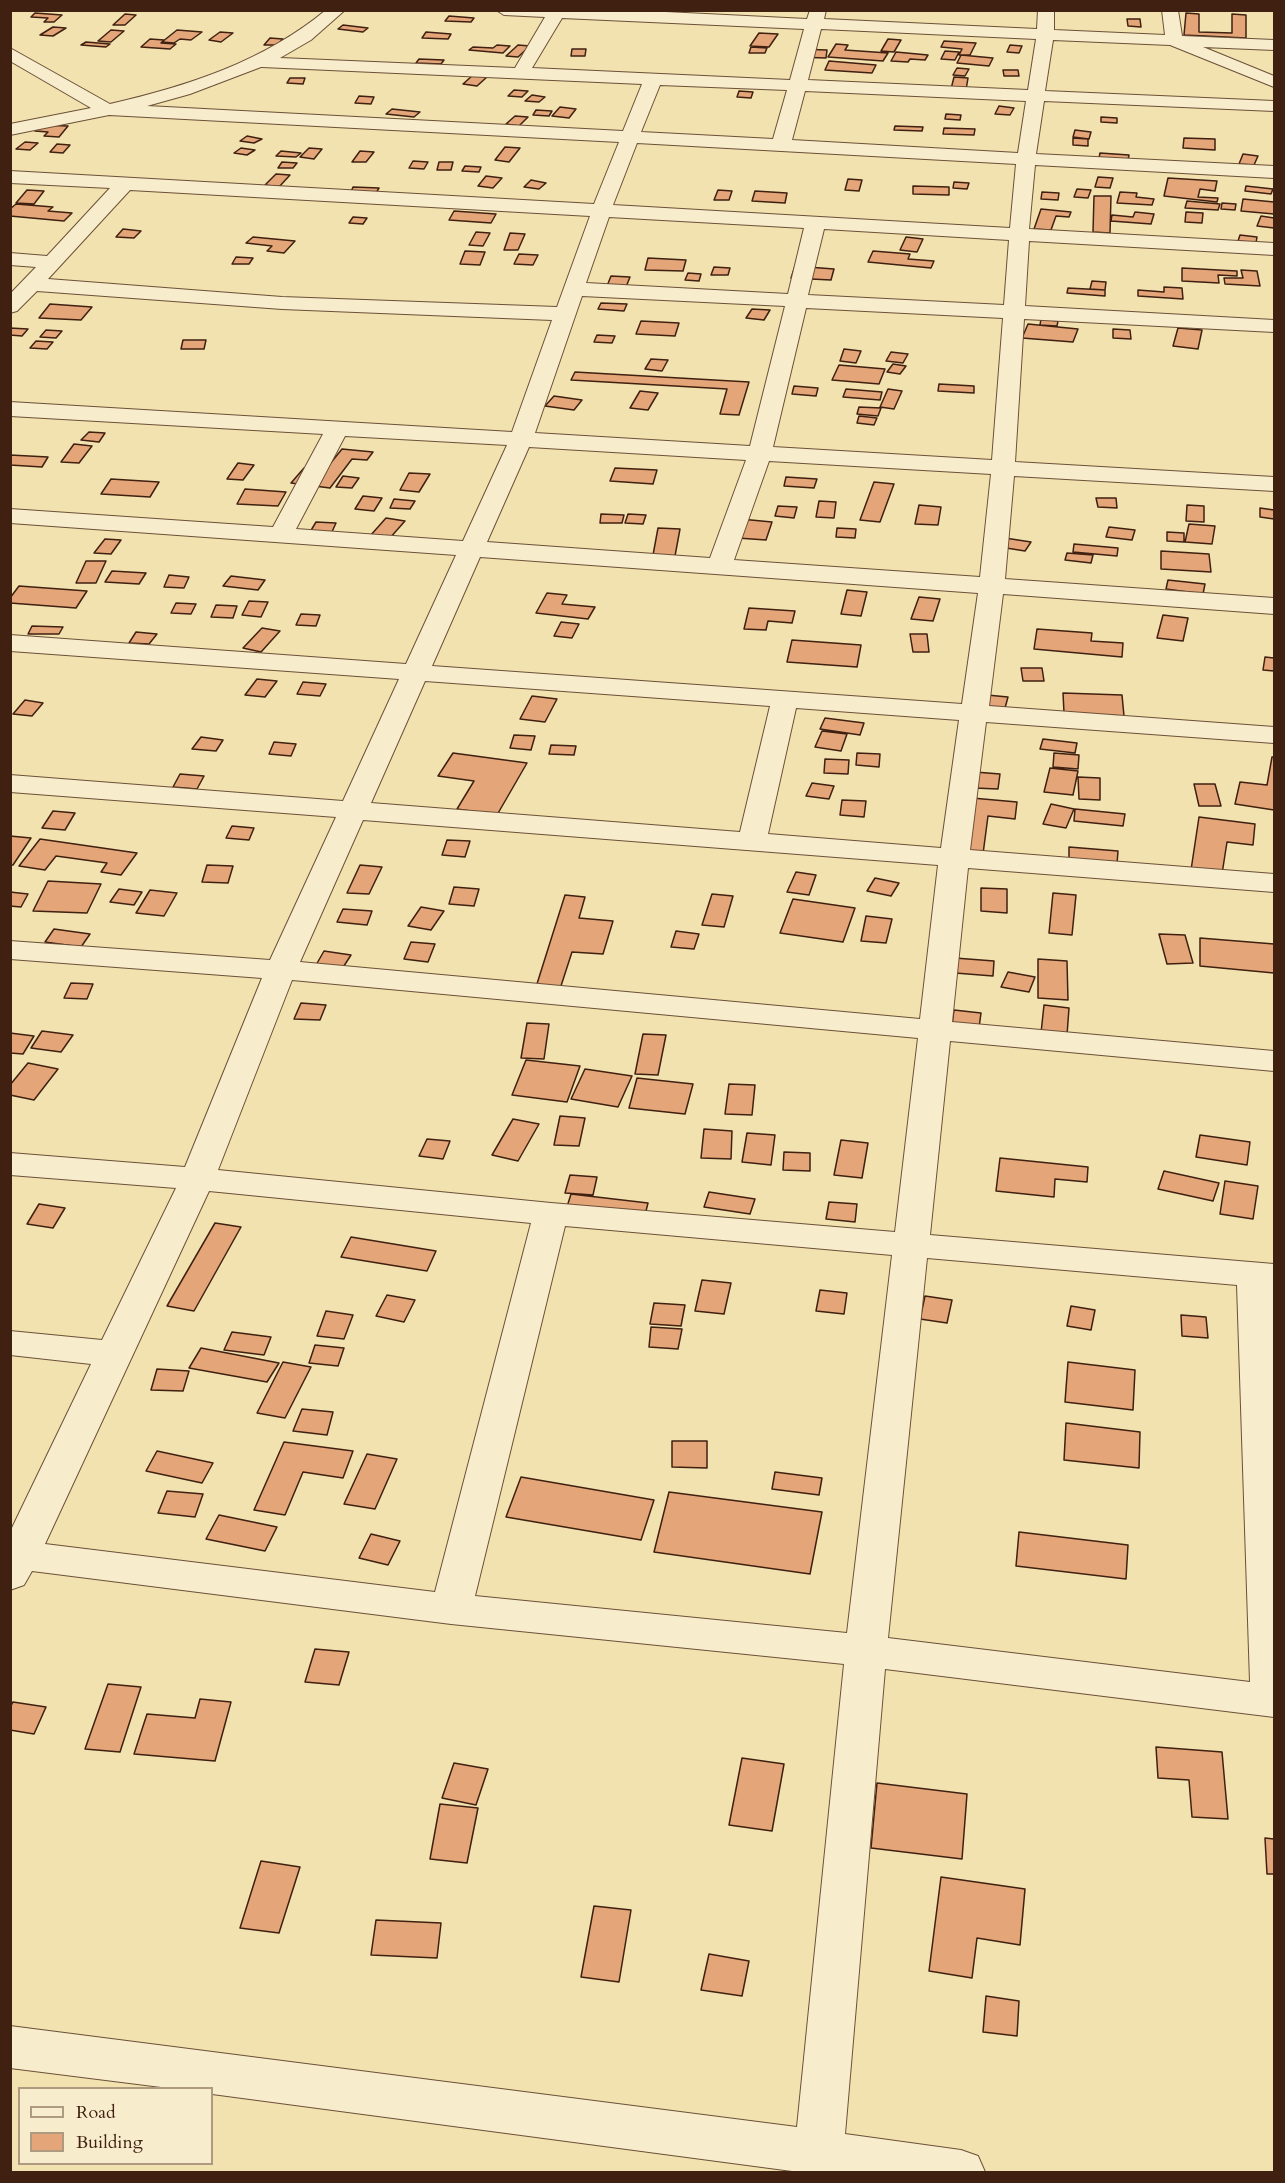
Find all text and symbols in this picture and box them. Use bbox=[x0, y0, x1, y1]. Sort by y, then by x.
legend bbox=[18, 2087, 213, 2165]
text: Road bbox=[76, 2100, 116, 2125]
text: Building bbox=[76, 2130, 143, 2155]

